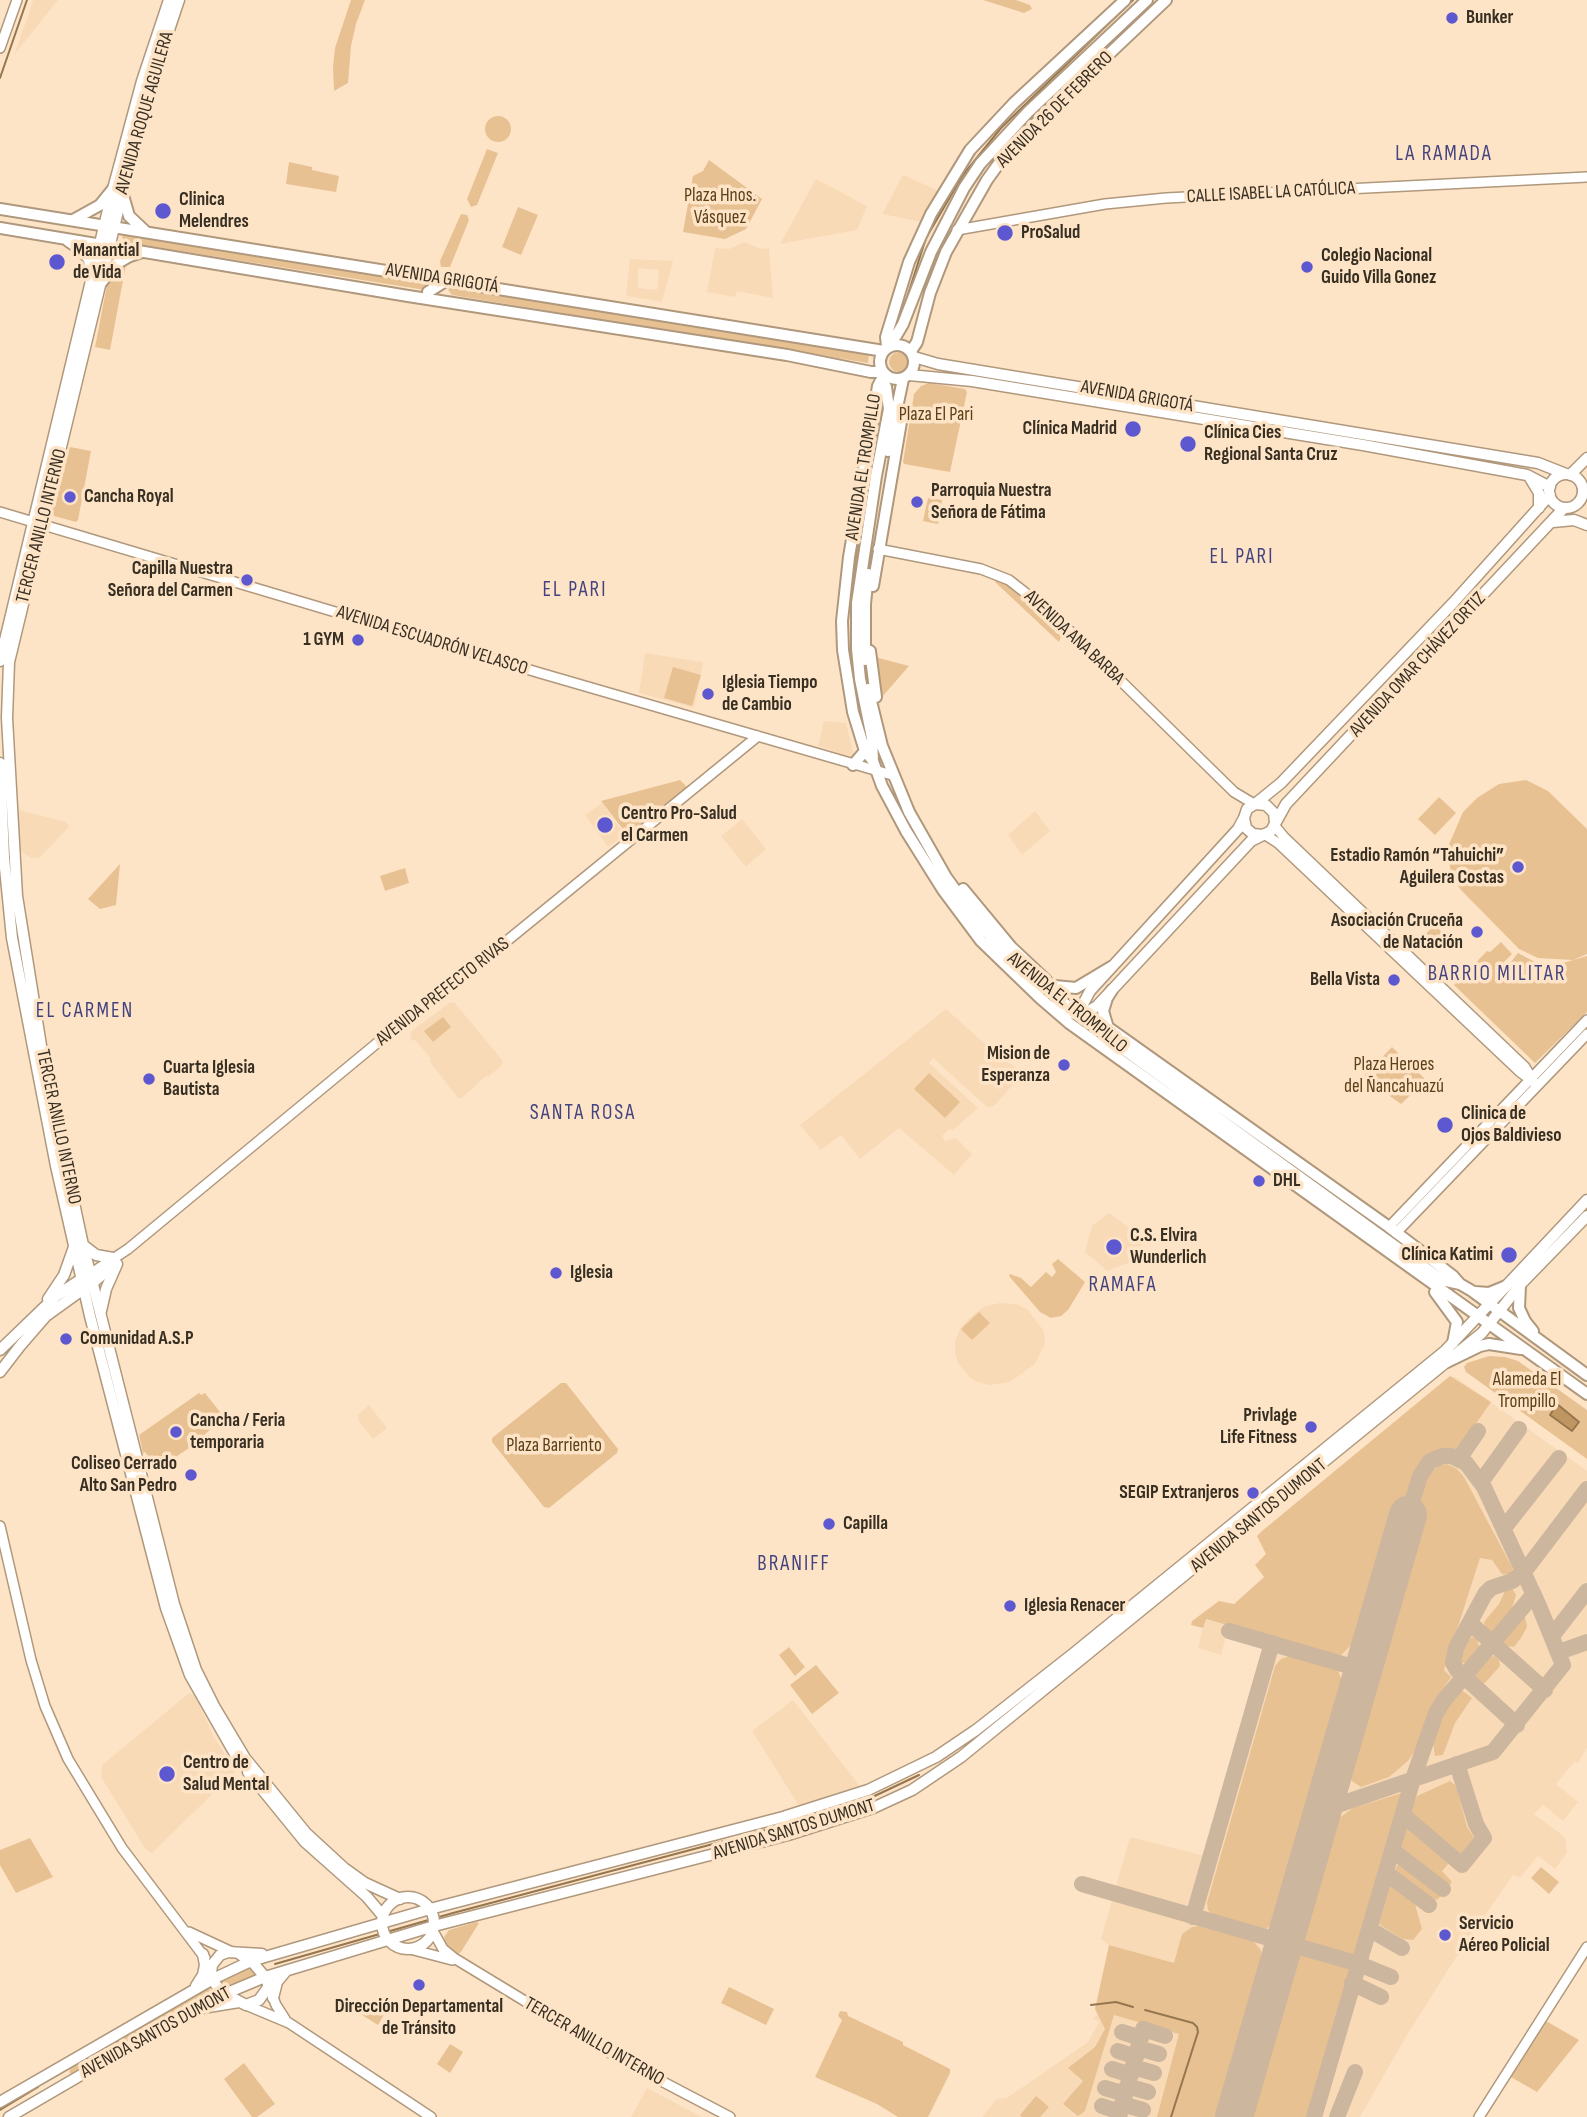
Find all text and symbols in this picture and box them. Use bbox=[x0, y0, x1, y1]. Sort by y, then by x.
place label: Bunker bbox=[1466, 7, 1513, 29]
marker: Bunker bbox=[1444, 10, 1460, 26]
street label: AVENIDA ROQUE AGUILERA bbox=[111, 29, 179, 197]
street label: AVENIDA 26 DE FEBRERO bbox=[992, 47, 1118, 173]
district label: LA RAMADA bbox=[1396, 142, 1492, 168]
street label: CALLE ISABEL LA CATÓLICA bbox=[1186, 177, 1356, 209]
park label: Plaza Hnos. Vásquez bbox=[684, 185, 756, 229]
place label: Clinica Melendres bbox=[179, 189, 249, 233]
marker: Clinica Melendres bbox=[153, 201, 173, 221]
place label: ProSalud bbox=[1021, 222, 1080, 244]
marker: ProSalud bbox=[995, 223, 1015, 243]
place label: Manantial de Vida bbox=[73, 240, 139, 284]
place label: Colegio Nacional Guido Villa Gonez bbox=[1321, 245, 1436, 289]
marker: Manantial de Vida bbox=[47, 252, 67, 272]
street label: AVENIDA GRIGOTÁ bbox=[384, 259, 500, 299]
marker: Colegio Nacional Guido Villa Gonez bbox=[1299, 259, 1315, 275]
street label: AVENIDA GRIGOTÁ bbox=[1079, 376, 1195, 418]
street label: AVENIDA EL TROMPILLO bbox=[841, 392, 887, 542]
park label: Plaza El Pari bbox=[899, 404, 973, 426]
place label: Clínica Madrid bbox=[1023, 418, 1117, 440]
marker: Clínica Madrid bbox=[1123, 419, 1143, 439]
place label: Clínica Cies Regional Santa Cruz bbox=[1204, 422, 1337, 466]
marker: Clínica Cies Regional Santa Cruz bbox=[1178, 434, 1198, 454]
street label: TERCER ANILLO INTERNO bbox=[12, 447, 72, 605]
place label: Parroquia Nuestra Señora de Fátima bbox=[931, 480, 1052, 524]
place label: Cancha Royal bbox=[84, 486, 174, 508]
marker: Cancha Royal bbox=[62, 489, 78, 505]
marker: Parroquia Nuestra Señora de Fátima bbox=[909, 494, 925, 510]
district label: EL PARI bbox=[1210, 545, 1274, 571]
place label: Capilla Nuestra Señora del Carmen bbox=[108, 558, 233, 602]
marker: Capilla Nuestra Señora del Carmen bbox=[239, 572, 255, 588]
district label: EL PARI bbox=[543, 578, 607, 604]
street label: AVENIDA ANA BARBA bbox=[1019, 586, 1129, 690]
street label: AVENIDA OMAR CHÁVEZ ORTIZ bbox=[1345, 588, 1491, 742]
street label: AVENIDA ESCUADRÓN VELASCO bbox=[334, 601, 530, 681]
place label: 1 GYM bbox=[303, 629, 344, 651]
marker: 1 GYM bbox=[350, 632, 366, 648]
place label: Iglesia Tiempo de Cambio bbox=[722, 672, 817, 716]
marker: Iglesia Tiempo de Cambio bbox=[700, 686, 716, 702]
place label: Centro Pro-Salud el Carmen bbox=[621, 803, 737, 847]
marker: Centro Pro-Salud el Carmen bbox=[595, 815, 615, 835]
place label: Estadio Ramón “Tahuichi” Aguilera Costas bbox=[1330, 845, 1504, 889]
marker: Estadio Ramón “Tahuichi” Aguilera Costas bbox=[1510, 859, 1526, 875]
place label: Asociación Cruceña de Natación bbox=[1331, 910, 1463, 954]
marker: Asociación Cruceña de Natación bbox=[1469, 924, 1485, 940]
street label: AVENIDA PREFECTO RIVAS bbox=[372, 933, 514, 1051]
street label: AVENIDA EL TROMPILLO bbox=[1002, 948, 1132, 1058]
district label: BARRIO MILITAR bbox=[1429, 962, 1565, 988]
place label: Bella Vista bbox=[1310, 969, 1380, 991]
marker: Bella Vista bbox=[1386, 972, 1402, 988]
district label: EL CARMEN bbox=[37, 999, 133, 1025]
place label: Mision de Esperanza bbox=[981, 1043, 1050, 1087]
street label: TERCER ANILLO INTERNO bbox=[30, 1047, 86, 1207]
park label: Plaza Heroes del Ñancahuazú bbox=[1344, 1054, 1444, 1098]
place label: Cuarta Iglesia Bautista bbox=[163, 1057, 255, 1101]
marker: Mision de Esperanza bbox=[1056, 1057, 1072, 1073]
marker: Cuarta Iglesia Bautista bbox=[141, 1071, 157, 1087]
district label: SANTA ROSA bbox=[531, 1101, 635, 1127]
place label: Clinica de Ojos Baldivieso bbox=[1461, 1103, 1562, 1147]
marker: Clinica de Ojos Baldivieso bbox=[1435, 1115, 1455, 1135]
place label: DHL bbox=[1273, 1170, 1300, 1192]
marker: DHL bbox=[1251, 1173, 1267, 1189]
place label: C.S. Elvira Wunderlich bbox=[1130, 1225, 1206, 1269]
marker: C.S. Elvira Wunderlich bbox=[1104, 1237, 1124, 1257]
place label: Clínica Katimi bbox=[1401, 1244, 1493, 1266]
marker: Clínica Katimi bbox=[1499, 1245, 1519, 1265]
place label: Iglesia bbox=[570, 1262, 613, 1284]
marker: Iglesia bbox=[548, 1265, 564, 1281]
district label: RAMAFA bbox=[1089, 1273, 1157, 1299]
place label: Comunidad A.S.P bbox=[80, 1328, 193, 1350]
marker: Comunidad A.S.P bbox=[58, 1331, 74, 1347]
park label: Alameda El Trompillo bbox=[1493, 1369, 1561, 1413]
place label: Privlage Life Fitness bbox=[1220, 1405, 1297, 1449]
place label: Cancha / Feria temporaria bbox=[190, 1410, 285, 1454]
marker: Privlage Life Fitness bbox=[1303, 1419, 1319, 1435]
marker: Cancha / Feria temporaria bbox=[168, 1424, 184, 1440]
park label: Plaza Barriento bbox=[506, 1435, 602, 1457]
place label: Coliseo Cerrado Alto San Pedro bbox=[71, 1453, 177, 1497]
street label: AVENIDA SANTOS DUMONT bbox=[1186, 1454, 1332, 1578]
marker: Coliseo Cerrado Alto San Pedro bbox=[183, 1467, 199, 1483]
place label: SEGIP Extranjeros bbox=[1119, 1482, 1239, 1504]
marker: SEGIP Extranjeros bbox=[1245, 1485, 1261, 1501]
place label: Capilla bbox=[843, 1513, 888, 1535]
marker: Capilla bbox=[821, 1516, 837, 1532]
district label: BRANIFF bbox=[758, 1552, 830, 1578]
place label: Iglesia Renacer bbox=[1024, 1595, 1125, 1617]
marker: Iglesia Renacer bbox=[1002, 1598, 1018, 1614]
place label: Centro de Salud Mental bbox=[183, 1752, 269, 1796]
marker: Centro de Salud Mental bbox=[157, 1764, 177, 1784]
street label: AVENIDA SANTOS DUMONT bbox=[710, 1794, 878, 1866]
place label: Servicio Aéreo Policial bbox=[1459, 1913, 1550, 1957]
marker: Servicio Aéreo Policial bbox=[1437, 1927, 1453, 1943]
marker: Dirección Departamental de Tránsito bbox=[411, 1977, 427, 1993]
street label: AVENIDA SANTOS DUMONT bbox=[77, 1982, 235, 2084]
street label: TERCER ANILLO INTERNO bbox=[520, 1993, 668, 2091]
place label: Dirección Departamental de Tránsito bbox=[335, 1996, 503, 2040]

